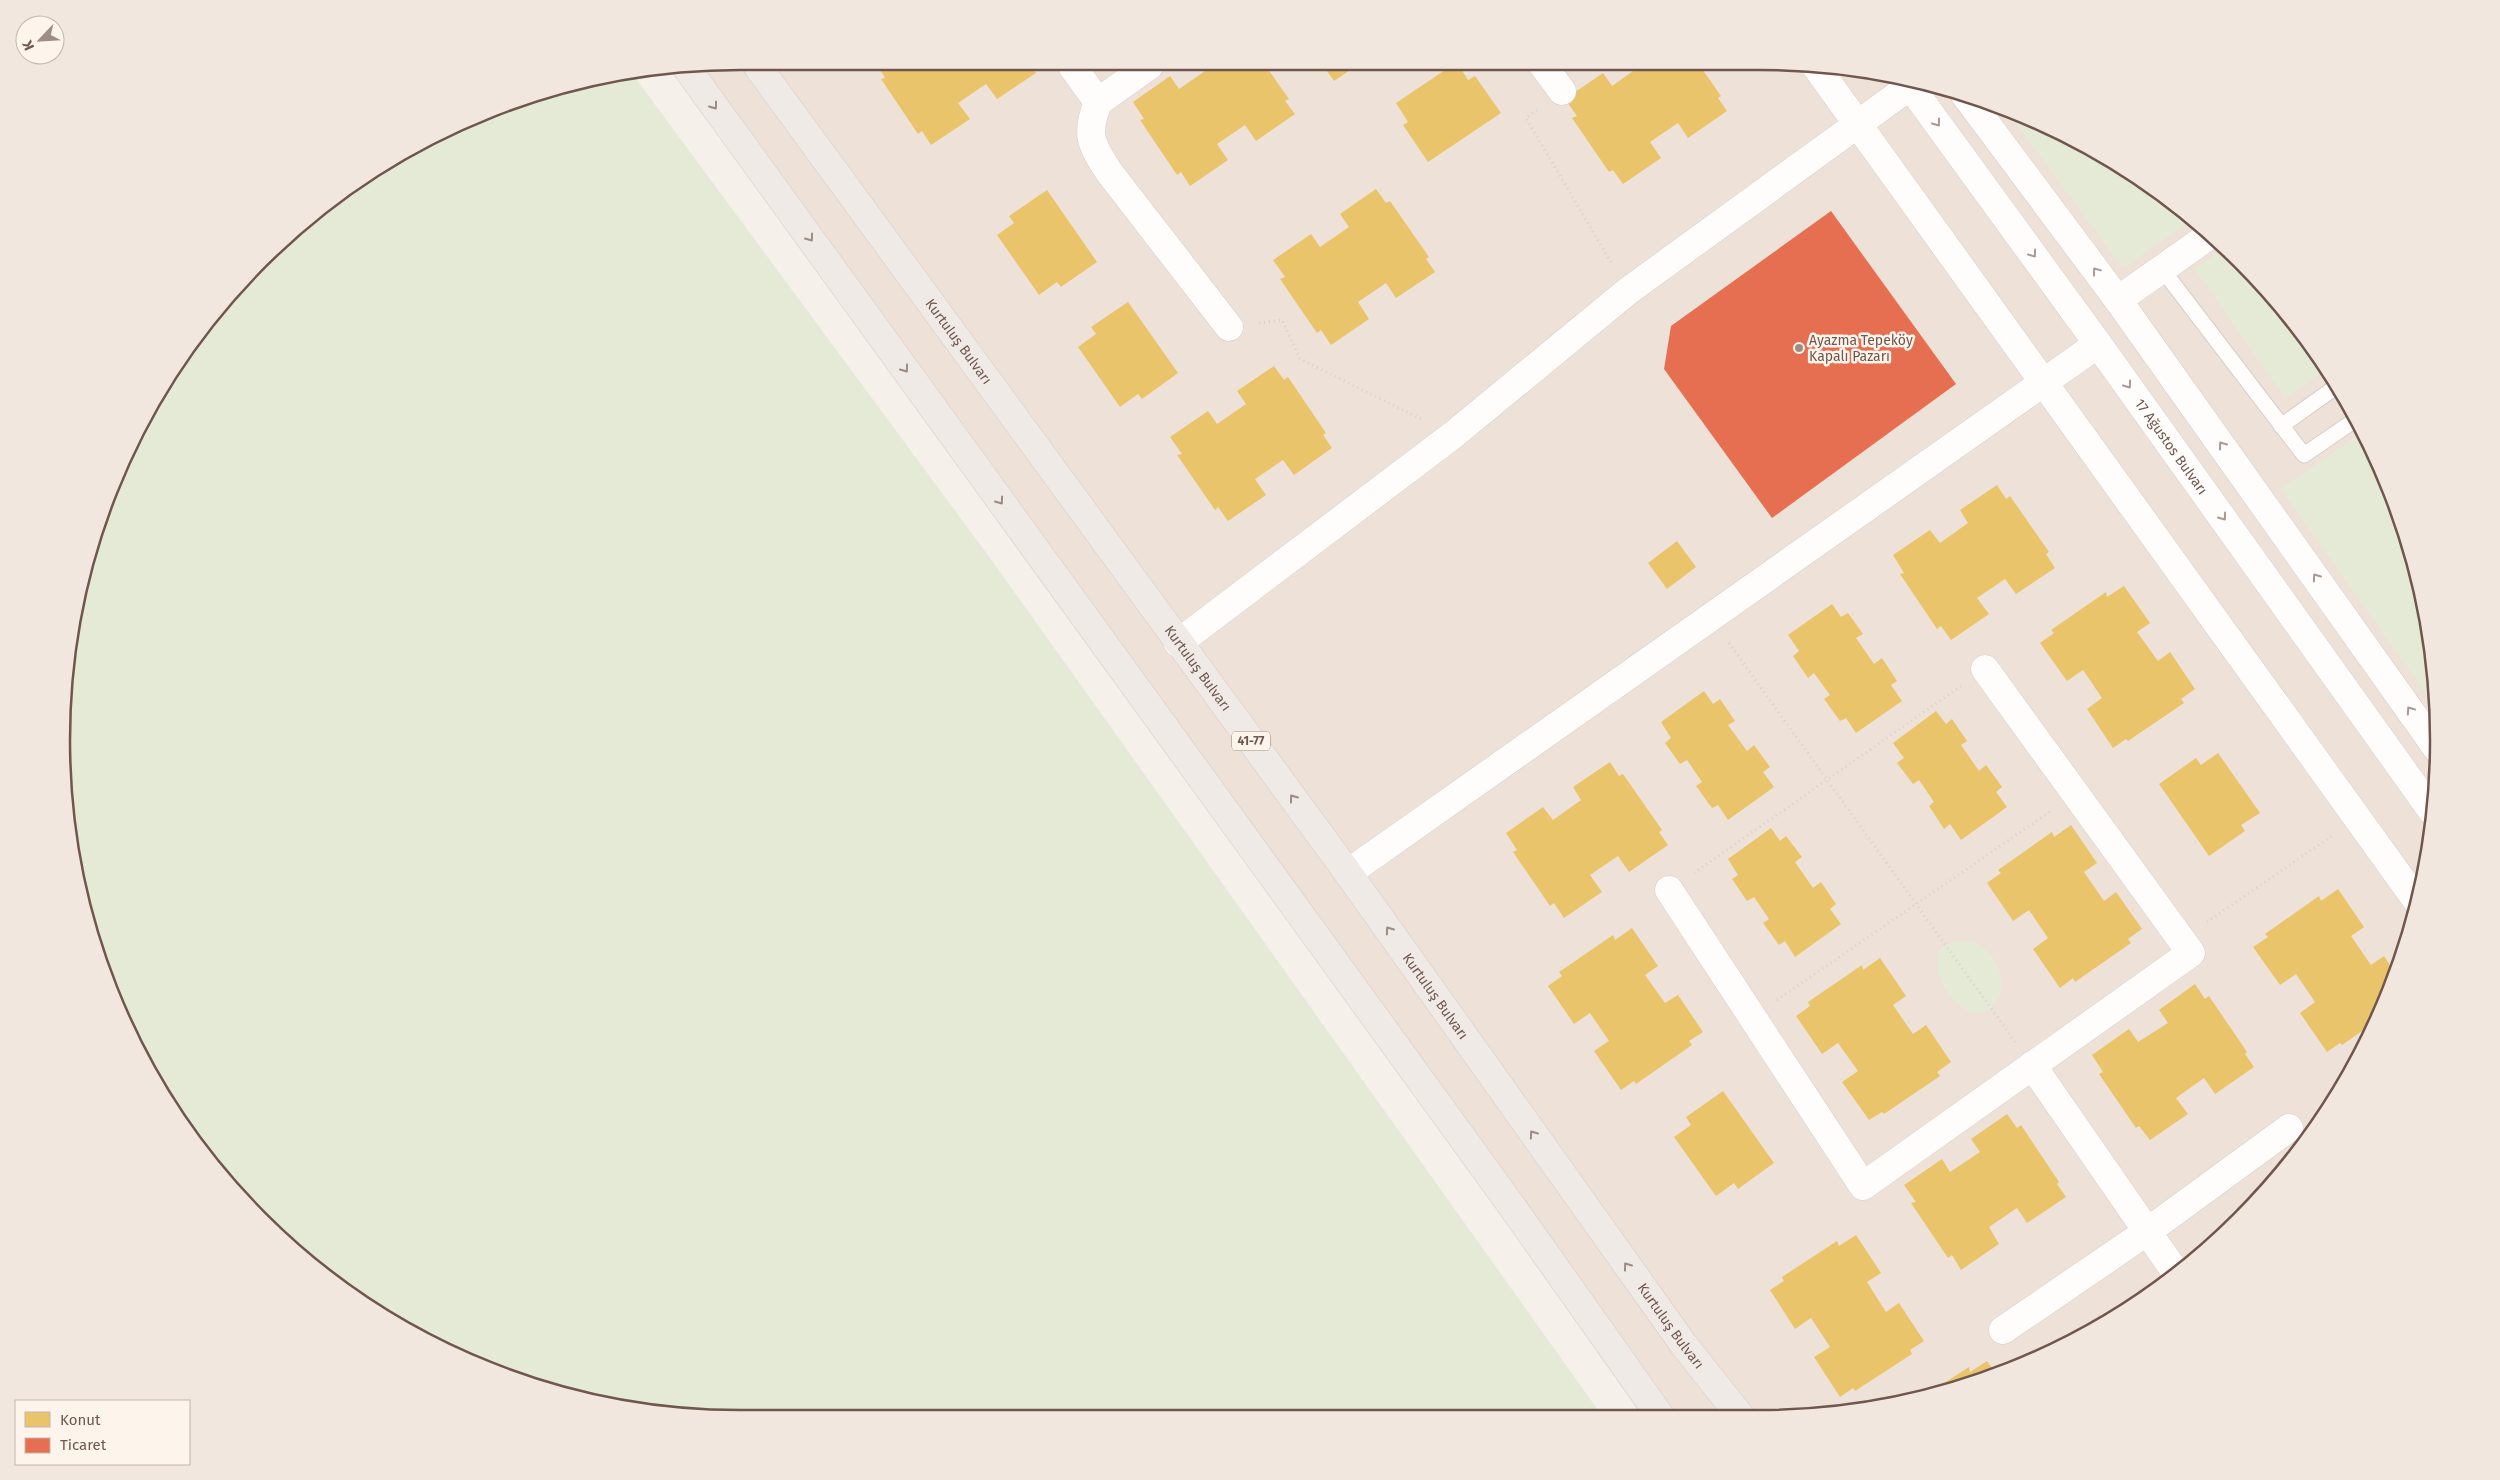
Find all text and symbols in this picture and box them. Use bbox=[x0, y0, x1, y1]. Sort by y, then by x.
north arrow bbox=[15, 15, 65, 65]
text: K bbox=[19, 37, 38, 53]
one-way arrow bbox=[708, 100, 717, 110]
one-way arrow bbox=[1931, 117, 1939, 126]
one-way arrow bbox=[804, 232, 813, 242]
one-way arrow bbox=[2027, 248, 2035, 257]
one-way arrow bbox=[2093, 267, 2102, 277]
street label: Kurtuluş Bulvarı bbox=[922, 296, 995, 388]
place label: Ayazma Tepeköy Kapalı Pazarı bbox=[1809, 332, 1913, 365]
marker: Ayazma Tepeköy Kapalı Pazarı bbox=[1793, 342, 1805, 354]
one-way arrow bbox=[899, 363, 908, 373]
one-way arrow bbox=[2122, 380, 2131, 389]
street label: 17 Ağustos Bulvarı bbox=[2131, 396, 2211, 498]
one-way arrow bbox=[2219, 441, 2228, 451]
one-way arrow bbox=[995, 495, 1003, 504]
one-way arrow bbox=[2216, 512, 2226, 521]
one-way arrow bbox=[2313, 574, 2322, 583]
street label: Kurtuluş Bulvarı bbox=[1161, 622, 1235, 715]
one-way arrow bbox=[2407, 707, 2416, 716]
road number: 41-77 bbox=[1232, 731, 1270, 750]
one-way arrow bbox=[1290, 795, 1299, 804]
one-way arrow bbox=[1386, 926, 1395, 936]
street label: Kurtuluş Bulvarı bbox=[1399, 950, 1472, 1043]
one-way arrow bbox=[1530, 1130, 1539, 1140]
one-way arrow bbox=[1625, 1263, 1633, 1272]
street label: Kurtuluş Bulvarı bbox=[1634, 1280, 1707, 1372]
legend bbox=[15, 1400, 190, 1465]
text: Konut bbox=[60, 1411, 101, 1429]
text: Ticaret bbox=[60, 1436, 107, 1454]

